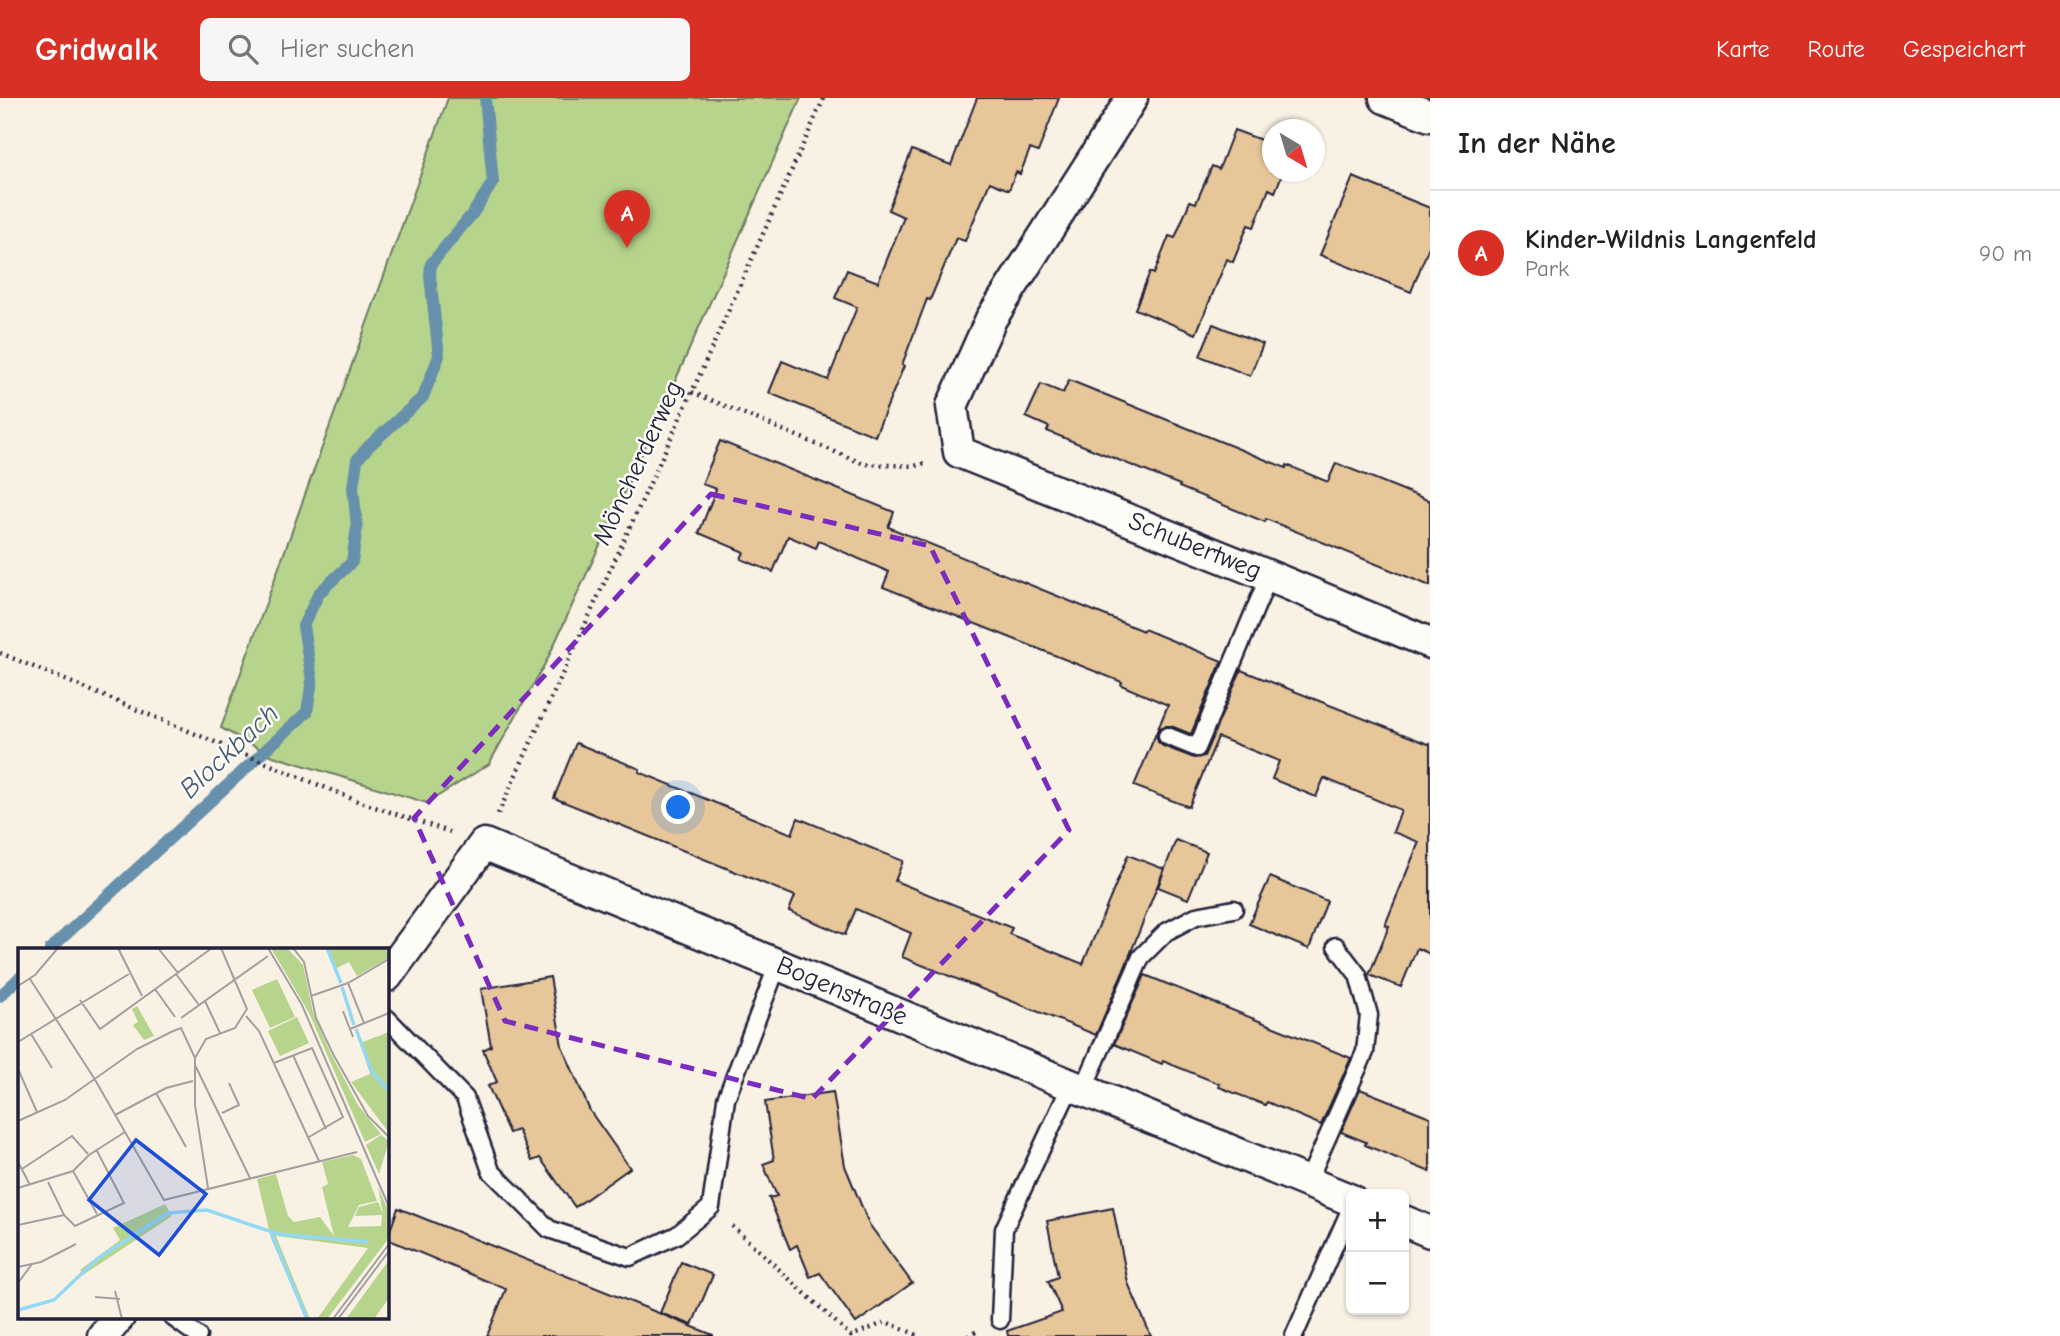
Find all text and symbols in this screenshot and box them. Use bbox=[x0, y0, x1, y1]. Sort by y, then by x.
search box bbox=[200, 18, 690, 81]
text: Gridwalk bbox=[35, 30, 158, 68]
icon: search bbox=[224, 30, 262, 68]
text: Hier suchen bbox=[280, 34, 415, 64]
text: Karte bbox=[1716, 35, 1770, 63]
text: Route bbox=[1808, 35, 1865, 63]
text: Gespeichert bbox=[1903, 35, 2025, 63]
north arrow bbox=[1262, 119, 1325, 182]
text: In der Nähe bbox=[1458, 126, 1616, 161]
pin: A bbox=[604, 190, 650, 248]
text: Kinder-Wildnis Langenfeld bbox=[1525, 225, 1817, 255]
text: A bbox=[1475, 240, 1487, 267]
text: 90 m bbox=[1979, 240, 2032, 267]
text: Park bbox=[1525, 255, 1569, 282]
street label: Möncherderweg bbox=[587, 376, 689, 550]
street label: Schubertweg bbox=[1124, 506, 1266, 586]
water label: Blockbach bbox=[173, 697, 285, 805]
your location bbox=[661, 790, 695, 824]
inset map bbox=[18, 948, 388, 1318]
street label: Bogenstraße bbox=[772, 950, 912, 1032]
map controls bbox=[1346, 1189, 1409, 1315]
button: + bbox=[1346, 1189, 1409, 1252]
button: − bbox=[1346, 1252, 1409, 1315]

